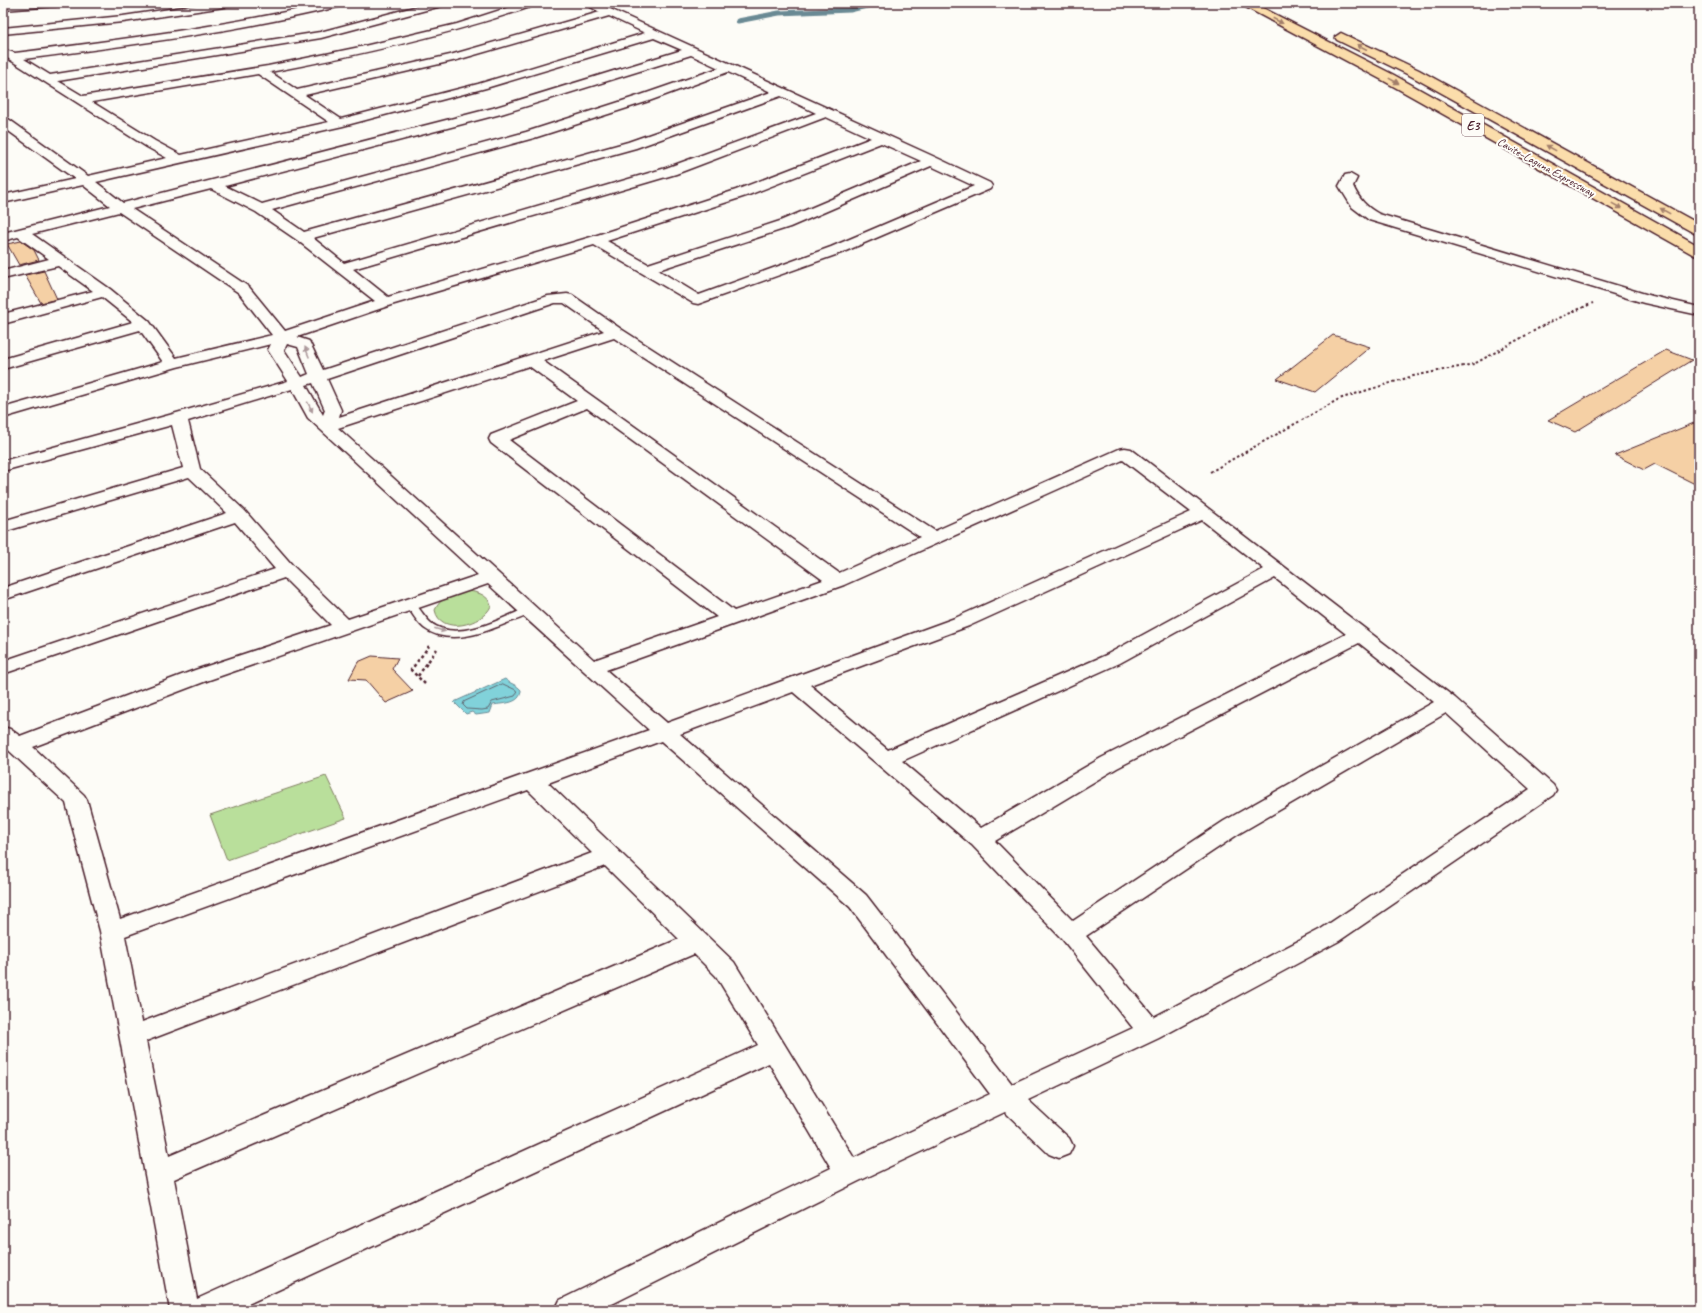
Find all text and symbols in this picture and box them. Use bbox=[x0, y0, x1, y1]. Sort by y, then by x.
one-way arrow bbox=[1273, 18, 1284, 24]
one-way arrow bbox=[1357, 44, 1368, 50]
one-way arrow bbox=[1388, 78, 1400, 84]
road number: E3 bbox=[1462, 114, 1484, 136]
street label: Cavite–Laguna Expressway bbox=[1494, 134, 1598, 201]
one-way arrow bbox=[1545, 145, 1557, 152]
one-way arrow bbox=[1611, 203, 1623, 210]
one-way arrow bbox=[1659, 208, 1671, 214]
one-way arrow bbox=[303, 346, 309, 358]
one-way arrow bbox=[307, 402, 313, 413]
one-way arrow bbox=[435, 627, 447, 633]

